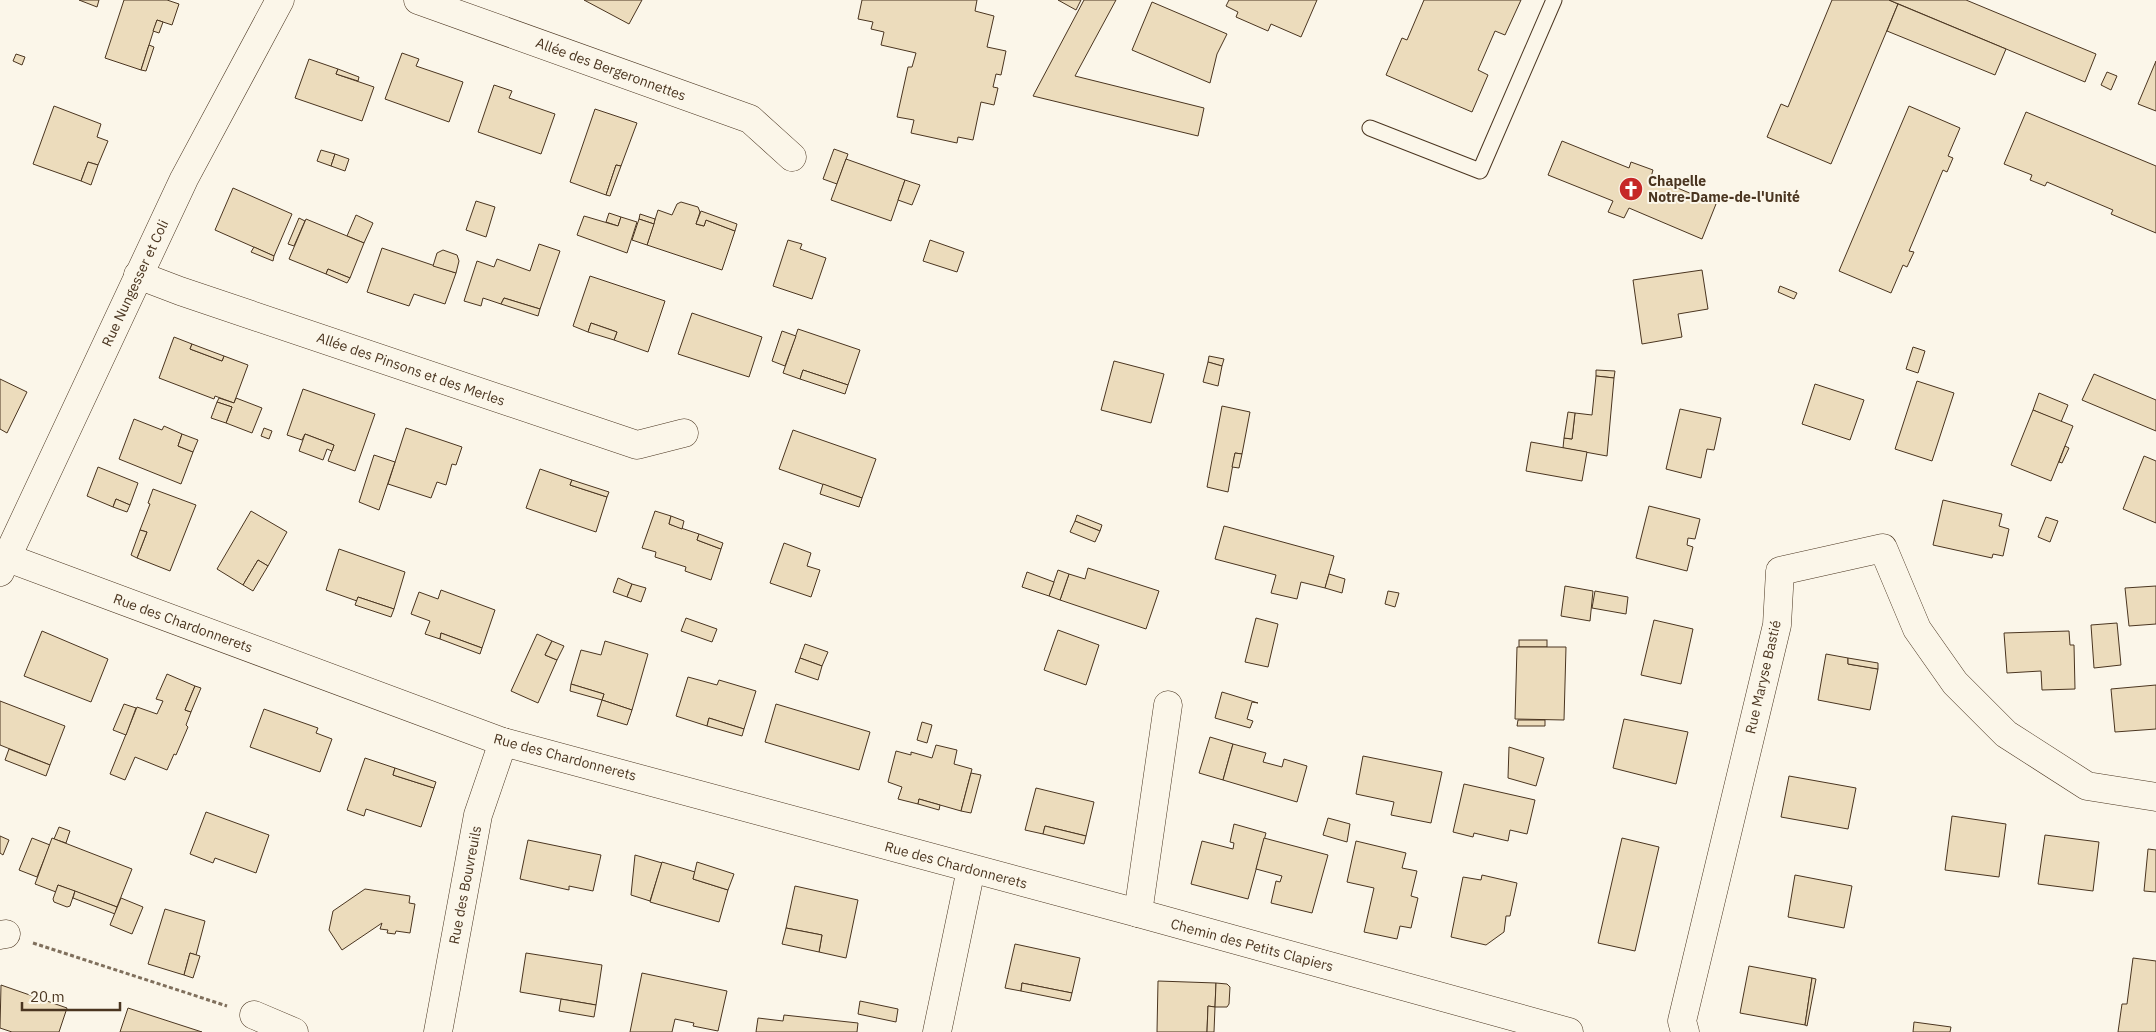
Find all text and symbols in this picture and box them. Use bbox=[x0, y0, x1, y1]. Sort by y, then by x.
street label: Allée des Bergeronnettes bbox=[533, 33, 689, 105]
place label: Chapelle Notre-Dame-de-l'Unité bbox=[1648, 172, 1800, 206]
church icon: Chapelle Notre-Dame-de-l'Unité bbox=[1618, 176, 1644, 202]
street label: Rue Nungesser et Coli bbox=[98, 217, 172, 349]
street label: Allée des Pinsons et des Merles bbox=[314, 328, 508, 410]
street label: Rue des Chardonnerets bbox=[111, 589, 255, 657]
street label: Rue Maryse Bastié bbox=[1741, 618, 1785, 736]
street label: Rue des Chardonnerets bbox=[492, 729, 639, 785]
street label: Rue des Bouvreuils bbox=[445, 824, 485, 946]
street label: Rue des Chardonnerets bbox=[883, 837, 1030, 893]
street label: Chemin des Petits Clapiers bbox=[1169, 915, 1336, 975]
scale bar bbox=[22, 980, 120, 1012]
text: 20 m bbox=[30, 987, 65, 1006]

